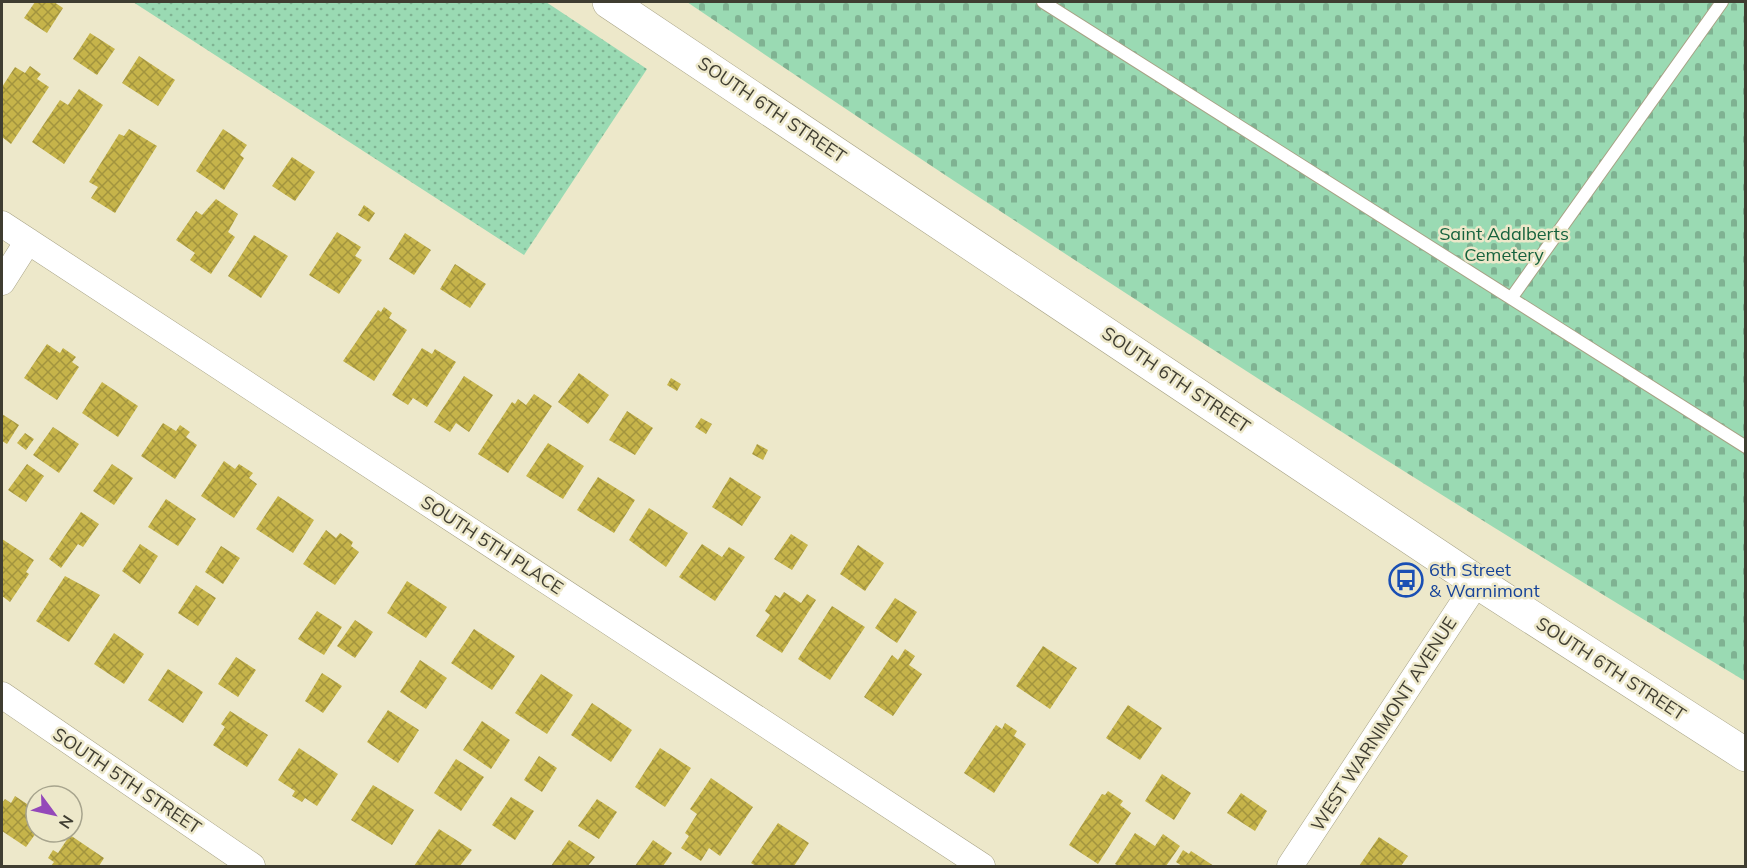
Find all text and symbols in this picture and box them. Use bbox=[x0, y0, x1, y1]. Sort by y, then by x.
street label: SOUTH 6TH STREET bbox=[694, 51, 851, 168]
park label: Saint Adalberts Cemetery bbox=[1439, 222, 1569, 266]
street label: SOUTH 6TH STREET bbox=[1098, 321, 1255, 438]
street label: SOUTH 5TH PLACE bbox=[417, 490, 568, 599]
place label: 6th Street & Warnimont bbox=[1429, 558, 1540, 602]
bus stop icon: 6th Street & Warnimont bbox=[1388, 562, 1424, 598]
street label: WEST WARNIMONT AVENUE bbox=[1306, 612, 1461, 835]
street label: SOUTH 6TH STREET bbox=[1532, 612, 1691, 726]
street label: SOUTH 5TH STREET bbox=[49, 722, 206, 839]
north arrow bbox=[24, 784, 84, 844]
text: N bbox=[55, 812, 78, 833]

